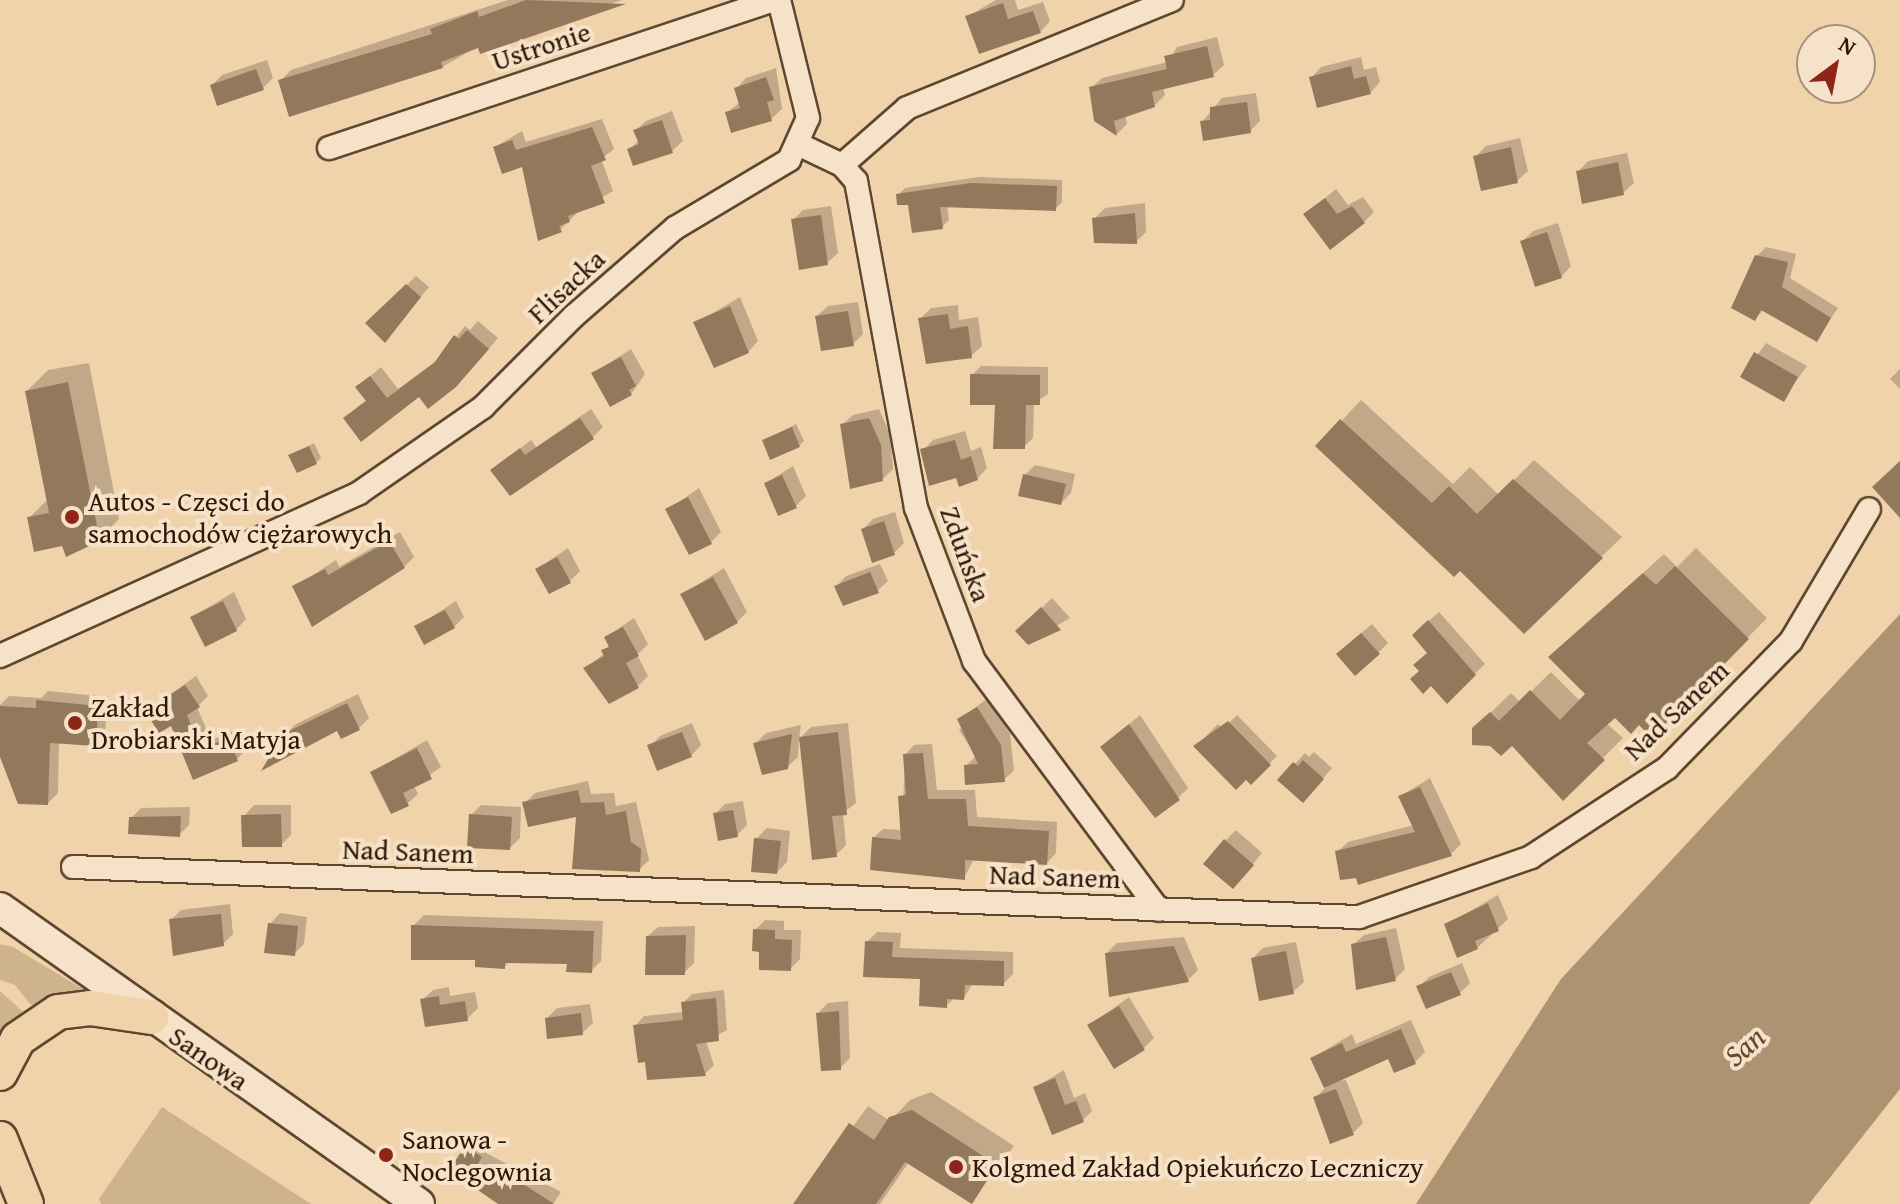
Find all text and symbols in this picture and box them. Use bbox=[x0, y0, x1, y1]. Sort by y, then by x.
street label: Ustronie bbox=[488, 14, 594, 78]
north arrow bbox=[1796, 24, 1876, 104]
text: N bbox=[1833, 28, 1862, 63]
street label: Flisacka bbox=[520, 242, 612, 330]
place label: Autos - Częsci do samochodów ciężarowych bbox=[88, 484, 392, 550]
street label: Zduńska bbox=[933, 502, 999, 606]
marker: Autos - Częsci do samochodów ciężarowych bbox=[63, 508, 81, 526]
street label: Nad Sanem bbox=[1617, 653, 1735, 767]
place label: Zakład Drobiarski Matyja bbox=[91, 690, 301, 756]
marker: Zakład Drobiarski Matyja bbox=[66, 714, 84, 732]
street label: Nad Sanem bbox=[342, 832, 474, 870]
street label: Nad Sanem bbox=[989, 857, 1121, 895]
water label: San bbox=[1716, 1018, 1772, 1074]
street label: Sanowa bbox=[163, 1019, 255, 1097]
place label: Sanowa - Noclegownia bbox=[402, 1122, 552, 1188]
marker: Sanowa - Noclegownia bbox=[377, 1146, 395, 1164]
place label: Kolgmed Zakład Opiekuńczo Leczniczy bbox=[972, 1150, 1424, 1184]
marker: Kolgmed Zakład Opiekuńczo Leczniczy bbox=[947, 1158, 965, 1176]

